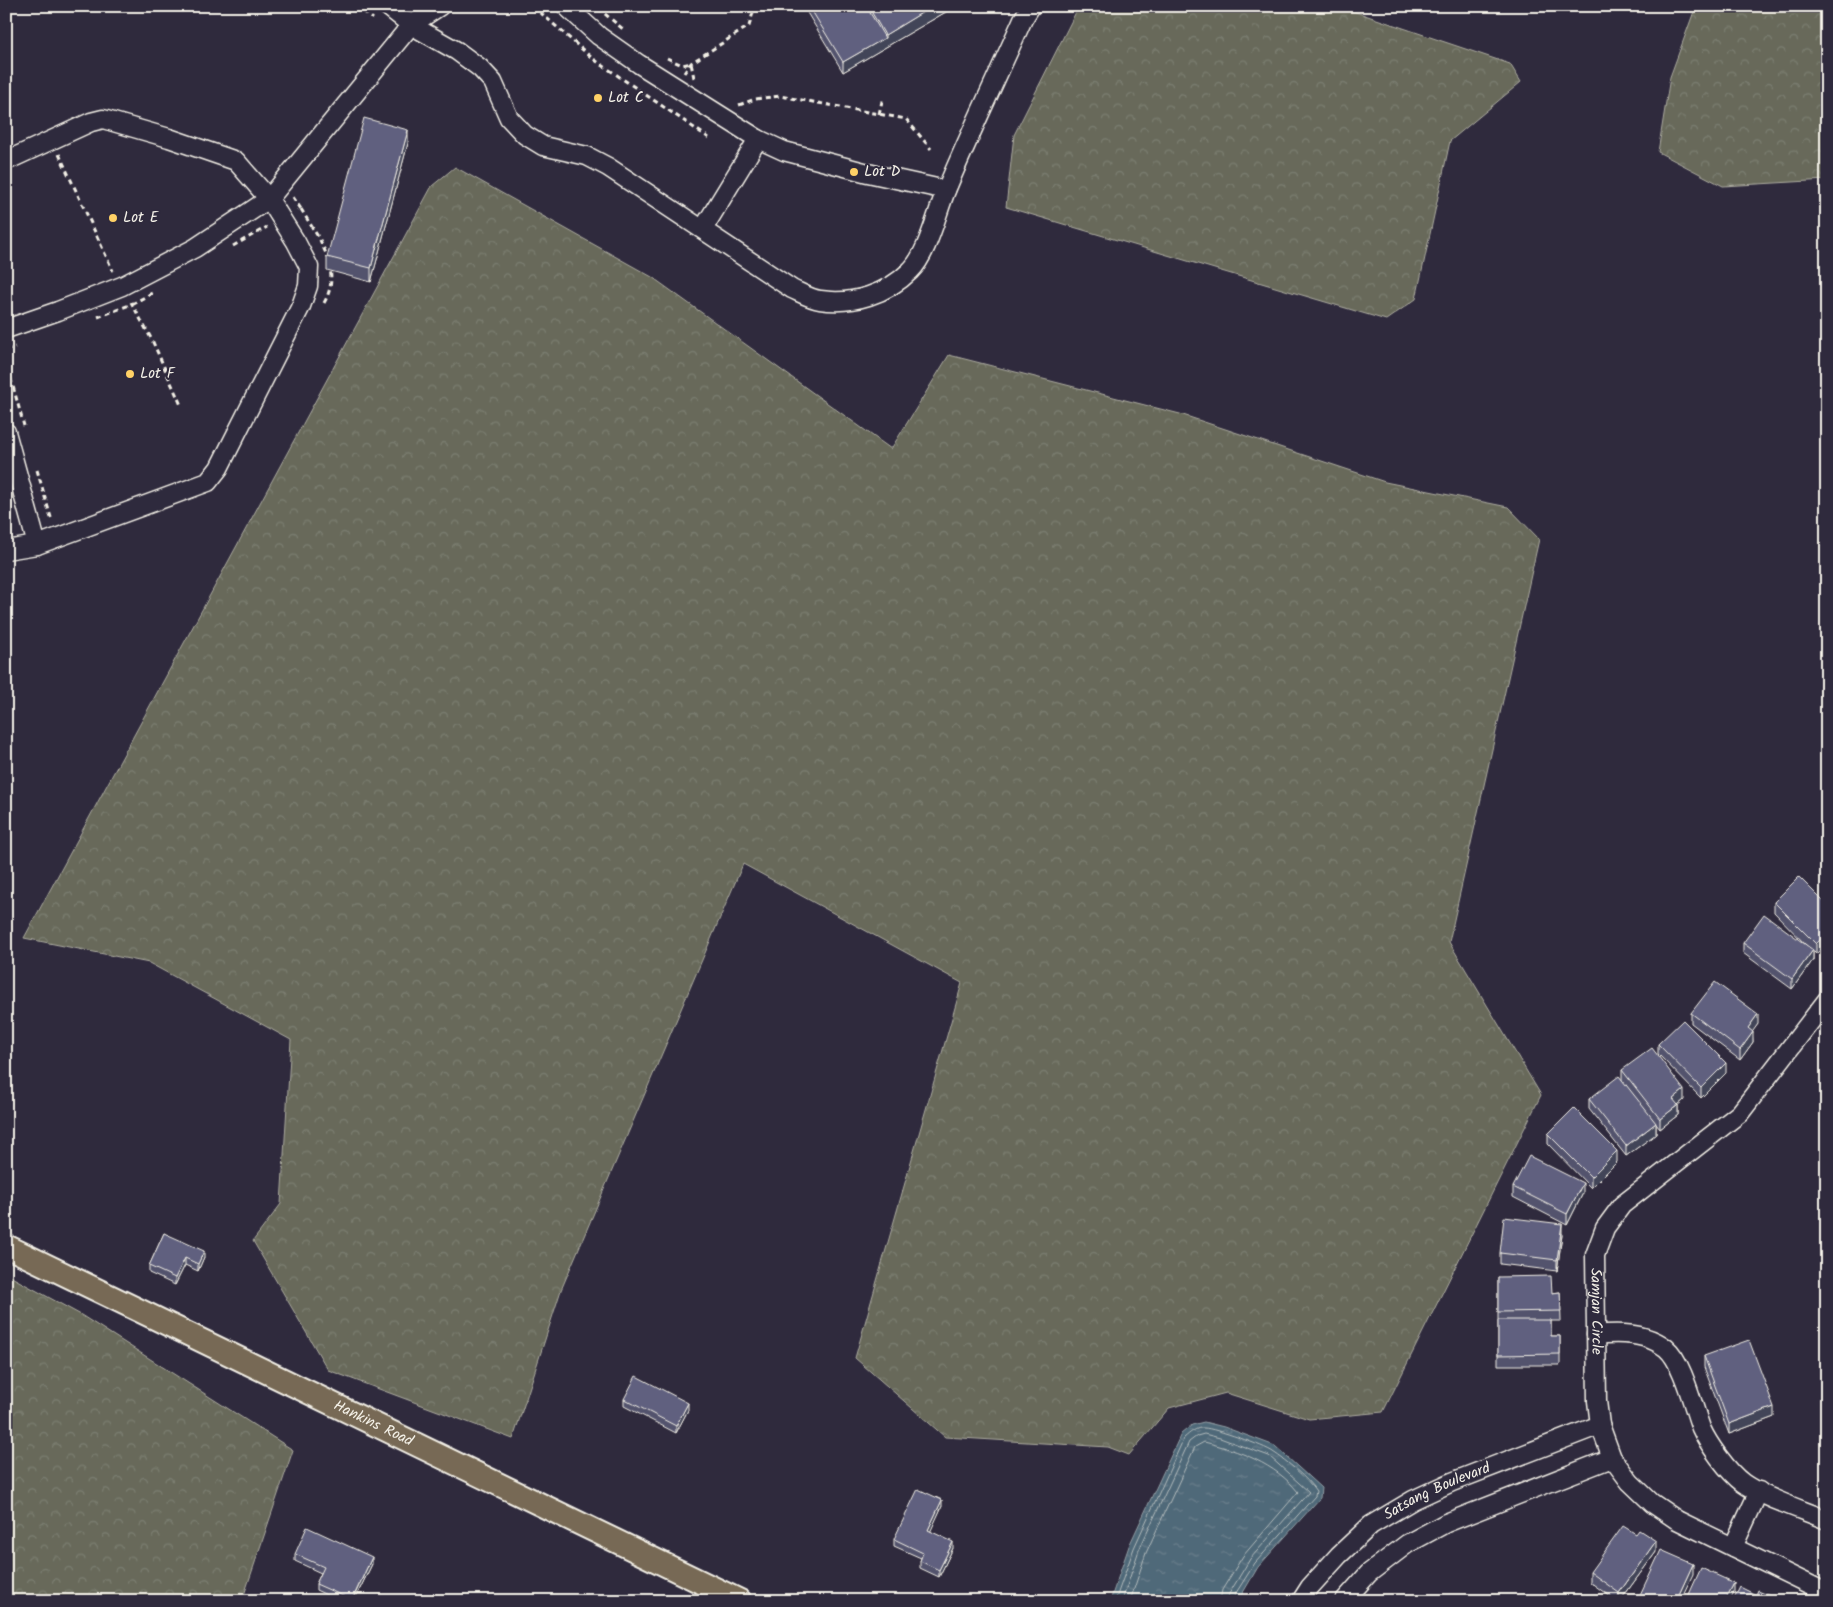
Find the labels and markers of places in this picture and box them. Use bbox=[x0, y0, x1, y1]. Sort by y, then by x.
place label: Lot C bbox=[608, 86, 644, 110]
marker: Lot C bbox=[592, 92, 604, 104]
place label: Lot D bbox=[864, 160, 901, 184]
marker: Lot D bbox=[848, 166, 860, 178]
place label: Lot E bbox=[123, 206, 160, 230]
marker: Lot E bbox=[107, 212, 119, 224]
place label: Lot F bbox=[140, 362, 176, 386]
marker: Lot F bbox=[124, 368, 136, 380]

